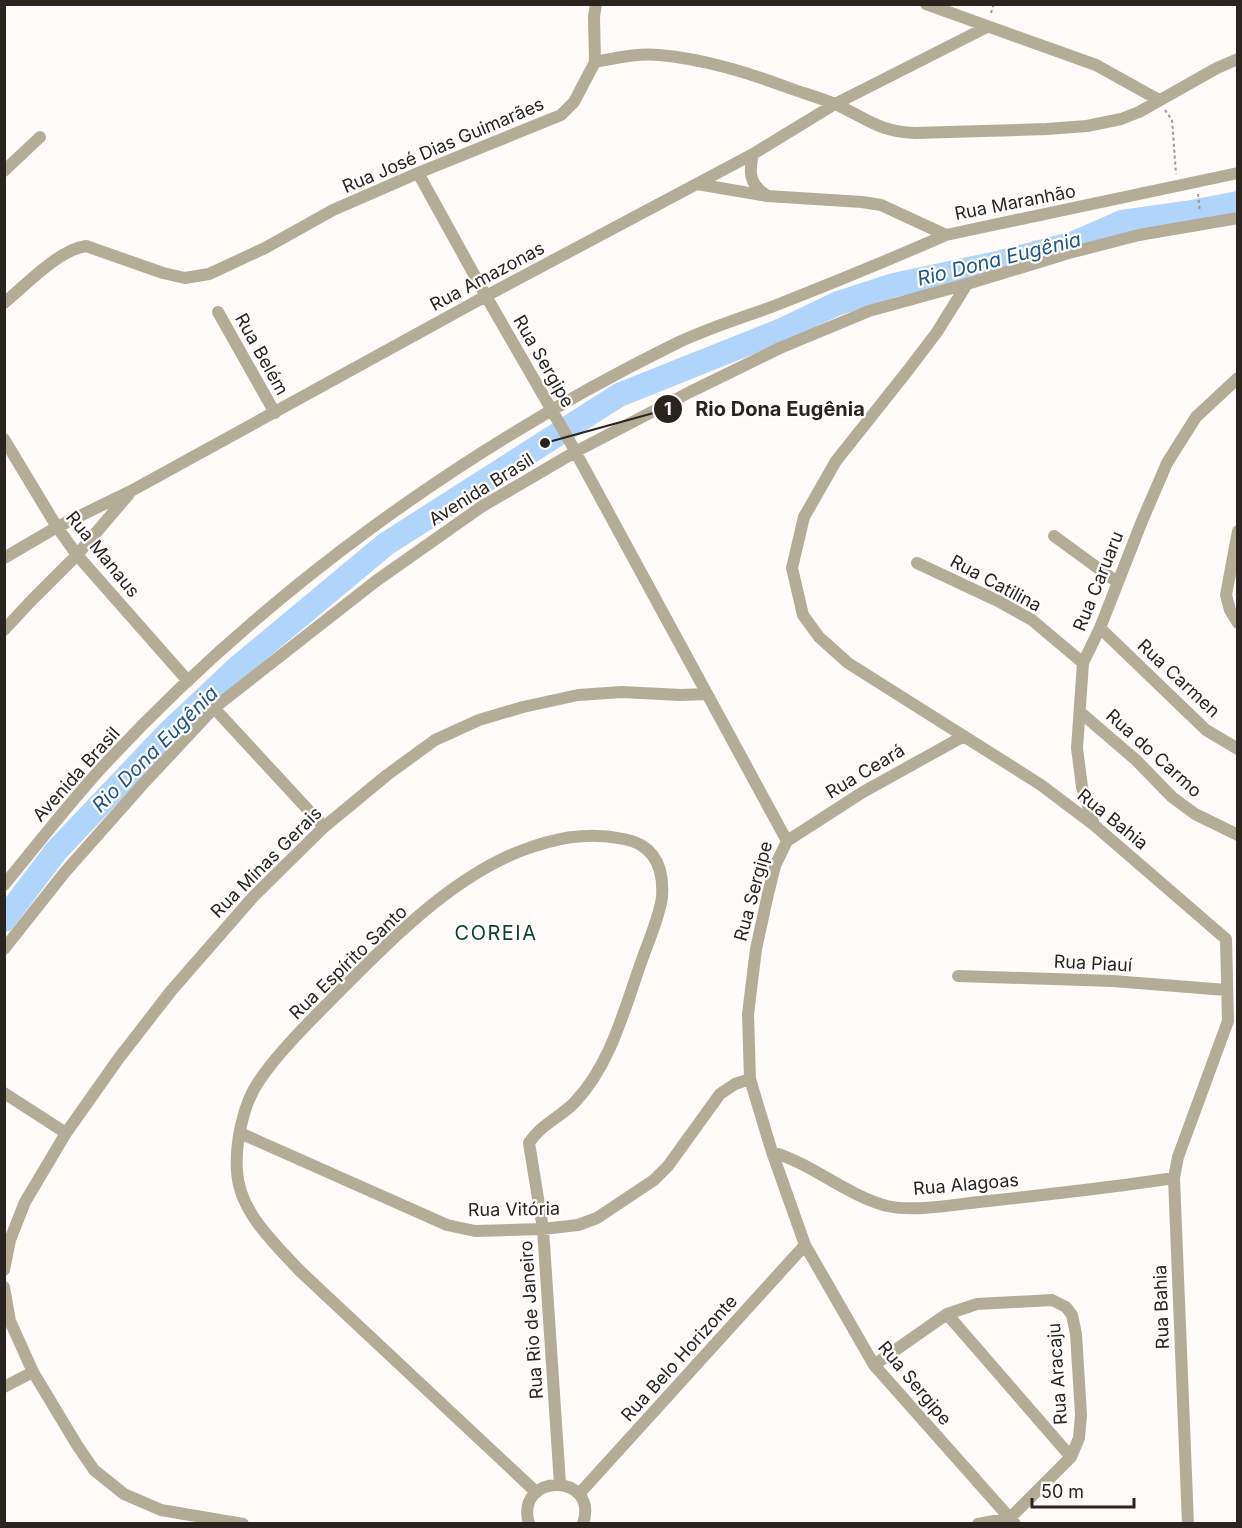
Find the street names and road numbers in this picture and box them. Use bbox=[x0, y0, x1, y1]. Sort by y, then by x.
street label: Rua José Dias Guimarães bbox=[339, 93, 547, 197]
street label: Rua Maranhão bbox=[953, 180, 1077, 224]
street label: Rua Amazonas bbox=[426, 237, 548, 315]
street label: Rua Belém bbox=[231, 309, 293, 399]
street label: Rua Sergipe bbox=[509, 311, 579, 411]
street label: Avenida Brasil bbox=[425, 448, 537, 530]
street label: Rua Manaus bbox=[62, 507, 144, 601]
street label: Rua Caruaru bbox=[1068, 528, 1128, 634]
street label: Rua Catilina bbox=[947, 550, 1045, 616]
street label: Rua Carmen bbox=[1134, 635, 1224, 721]
street label: Rua do Carmo bbox=[1102, 705, 1206, 801]
street label: Avenida Brasil bbox=[28, 723, 124, 825]
street label: Rua Ceará bbox=[822, 739, 908, 803]
street label: Rua Bahia bbox=[1074, 784, 1152, 854]
street label: Rua Minas Gerais bbox=[206, 802, 326, 922]
street label: Rua Sergipe bbox=[730, 839, 776, 943]
street label: Rua Espírito Santo bbox=[285, 901, 411, 1023]
street label: Rua Piauí bbox=[1053, 950, 1133, 976]
street label: Rua Alagoas bbox=[912, 1169, 1020, 1199]
street label: Rua Vitória bbox=[468, 1198, 560, 1220]
street label: Rua Rio de Janeiro bbox=[515, 1240, 547, 1400]
street label: Rua Bahia bbox=[1149, 1264, 1173, 1350]
street label: Rua Belo Horizonte bbox=[617, 1290, 741, 1426]
street label: Rua Aracaju bbox=[1043, 1322, 1071, 1426]
street label: Rua Sergipe bbox=[874, 1337, 956, 1429]

